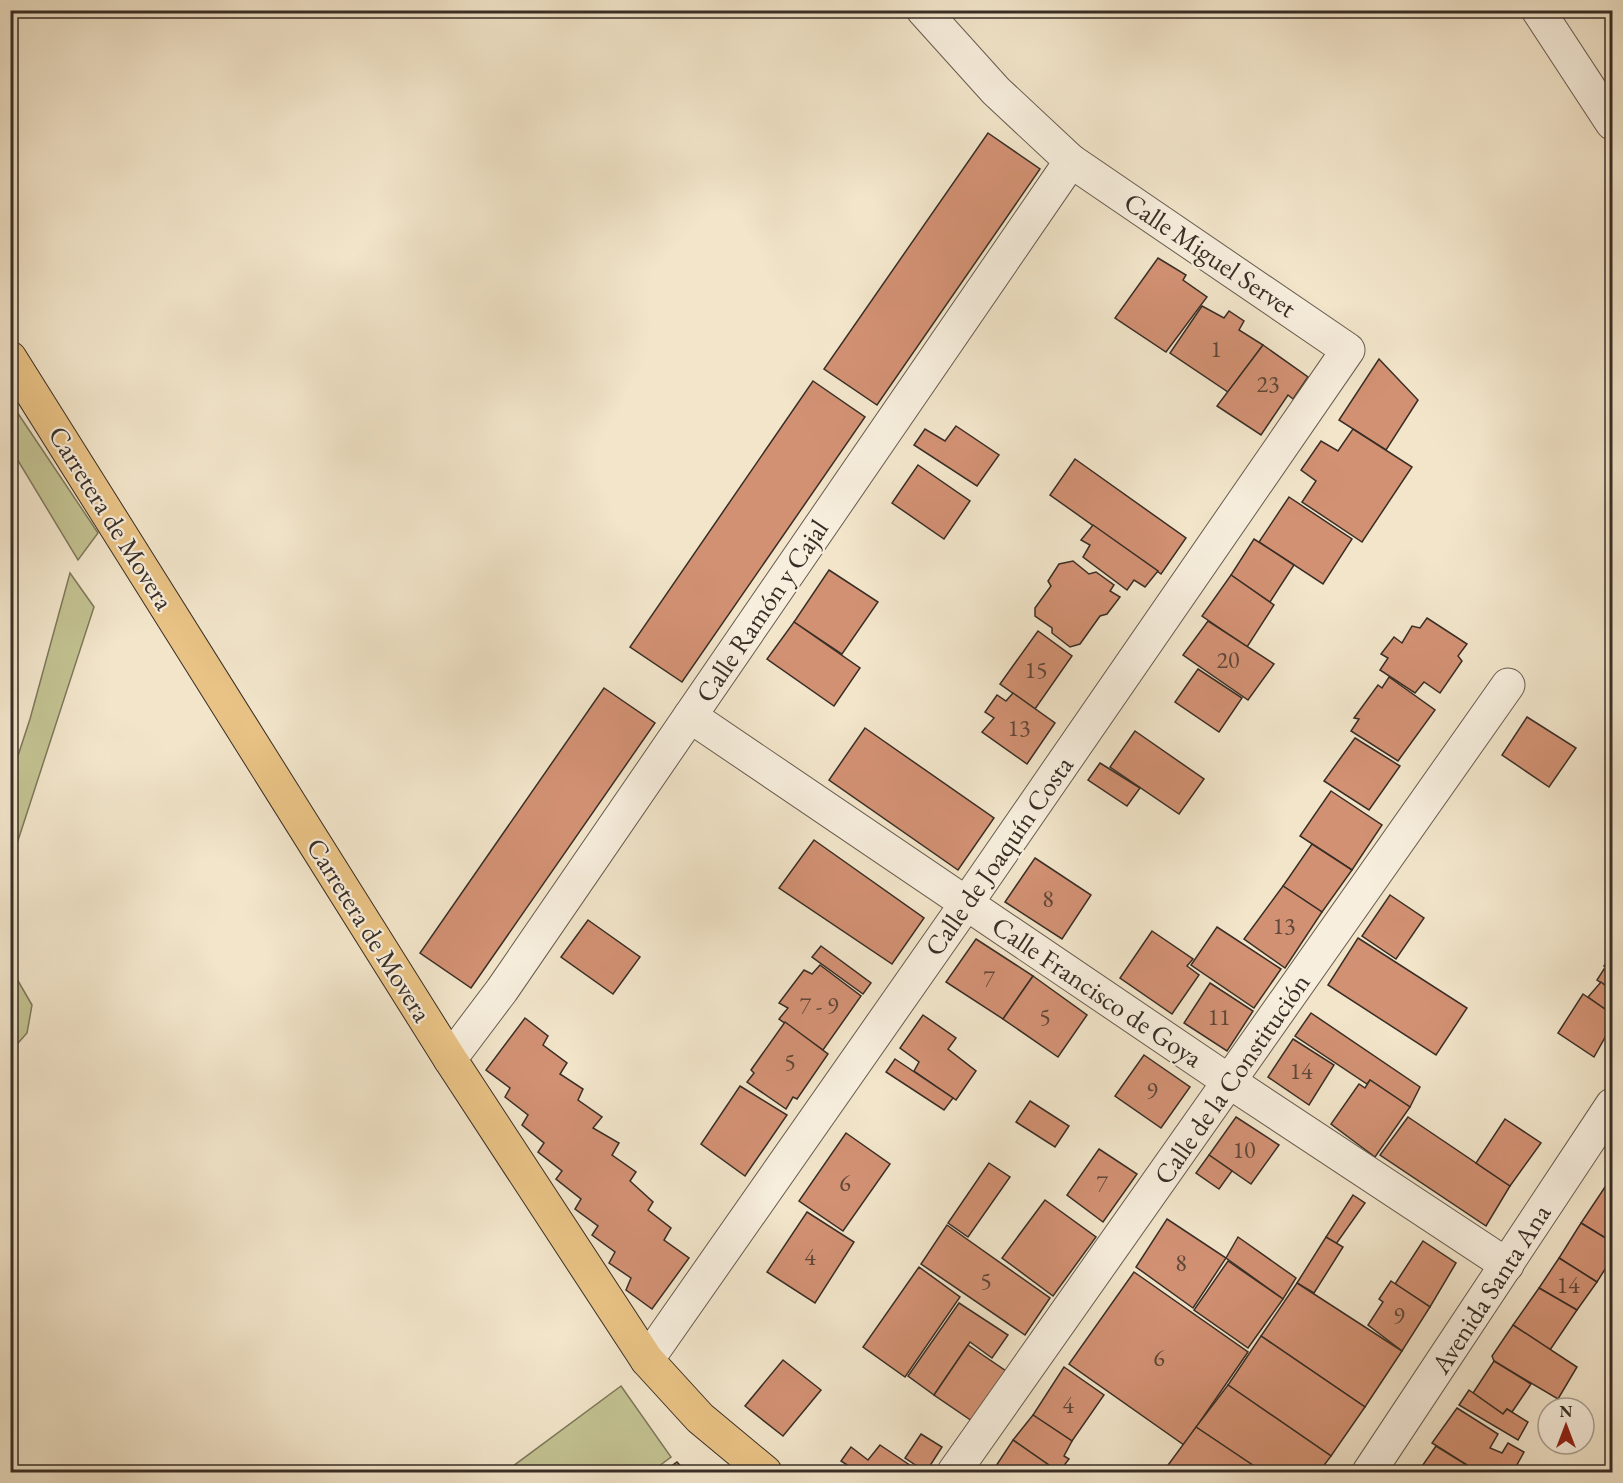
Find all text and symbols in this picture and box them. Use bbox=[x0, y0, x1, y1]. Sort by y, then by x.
street label: Calle Miguel Servet bbox=[1117, 184, 1304, 325]
house number: 1 bbox=[1210, 333, 1222, 364]
house number: 23 bbox=[1256, 368, 1280, 399]
street label: Carretera de Movera bbox=[41, 419, 182, 616]
street label: Calle Ramón y Cajal bbox=[687, 513, 836, 709]
house number: 20 bbox=[1216, 644, 1240, 675]
house number: 15 bbox=[1024, 654, 1048, 685]
house number: 13 bbox=[1007, 712, 1031, 743]
street label: Calle de Joaquín Costa bbox=[916, 749, 1081, 963]
street label: Carretera de Movera bbox=[299, 831, 440, 1028]
house number: 8 bbox=[1042, 883, 1054, 914]
street label: Calle Francisco de Goya bbox=[985, 908, 1209, 1075]
house number: 13 bbox=[1272, 910, 1296, 941]
house number: 7 bbox=[983, 963, 995, 994]
street label: Calle de la Constitución bbox=[1146, 966, 1318, 1191]
house number: 7 - 9 bbox=[799, 990, 839, 1021]
house number: 5 bbox=[1039, 1001, 1051, 1032]
house number: 11 bbox=[1207, 1001, 1231, 1032]
house number: 5 bbox=[784, 1046, 796, 1077]
house number: 14 bbox=[1289, 1055, 1313, 1086]
house number: 9 bbox=[1146, 1075, 1158, 1106]
house number: 10 bbox=[1232, 1134, 1256, 1165]
house number: 6 bbox=[839, 1167, 851, 1198]
house number: 7 bbox=[1096, 1168, 1108, 1199]
street label: Avenida Santa Ana bbox=[1422, 1197, 1559, 1381]
house number: 4 bbox=[804, 1241, 816, 1272]
house number: 8 bbox=[1175, 1247, 1187, 1278]
house number: 5 bbox=[980, 1265, 992, 1296]
house number: 14 bbox=[1556, 1269, 1580, 1300]
house number: 9 bbox=[1393, 1300, 1405, 1331]
house number: 6 bbox=[1153, 1342, 1165, 1373]
house number: 4 bbox=[1062, 1389, 1074, 1420]
north arrow bbox=[1536, 1396, 1596, 1456]
text: N bbox=[1560, 1401, 1573, 1422]

